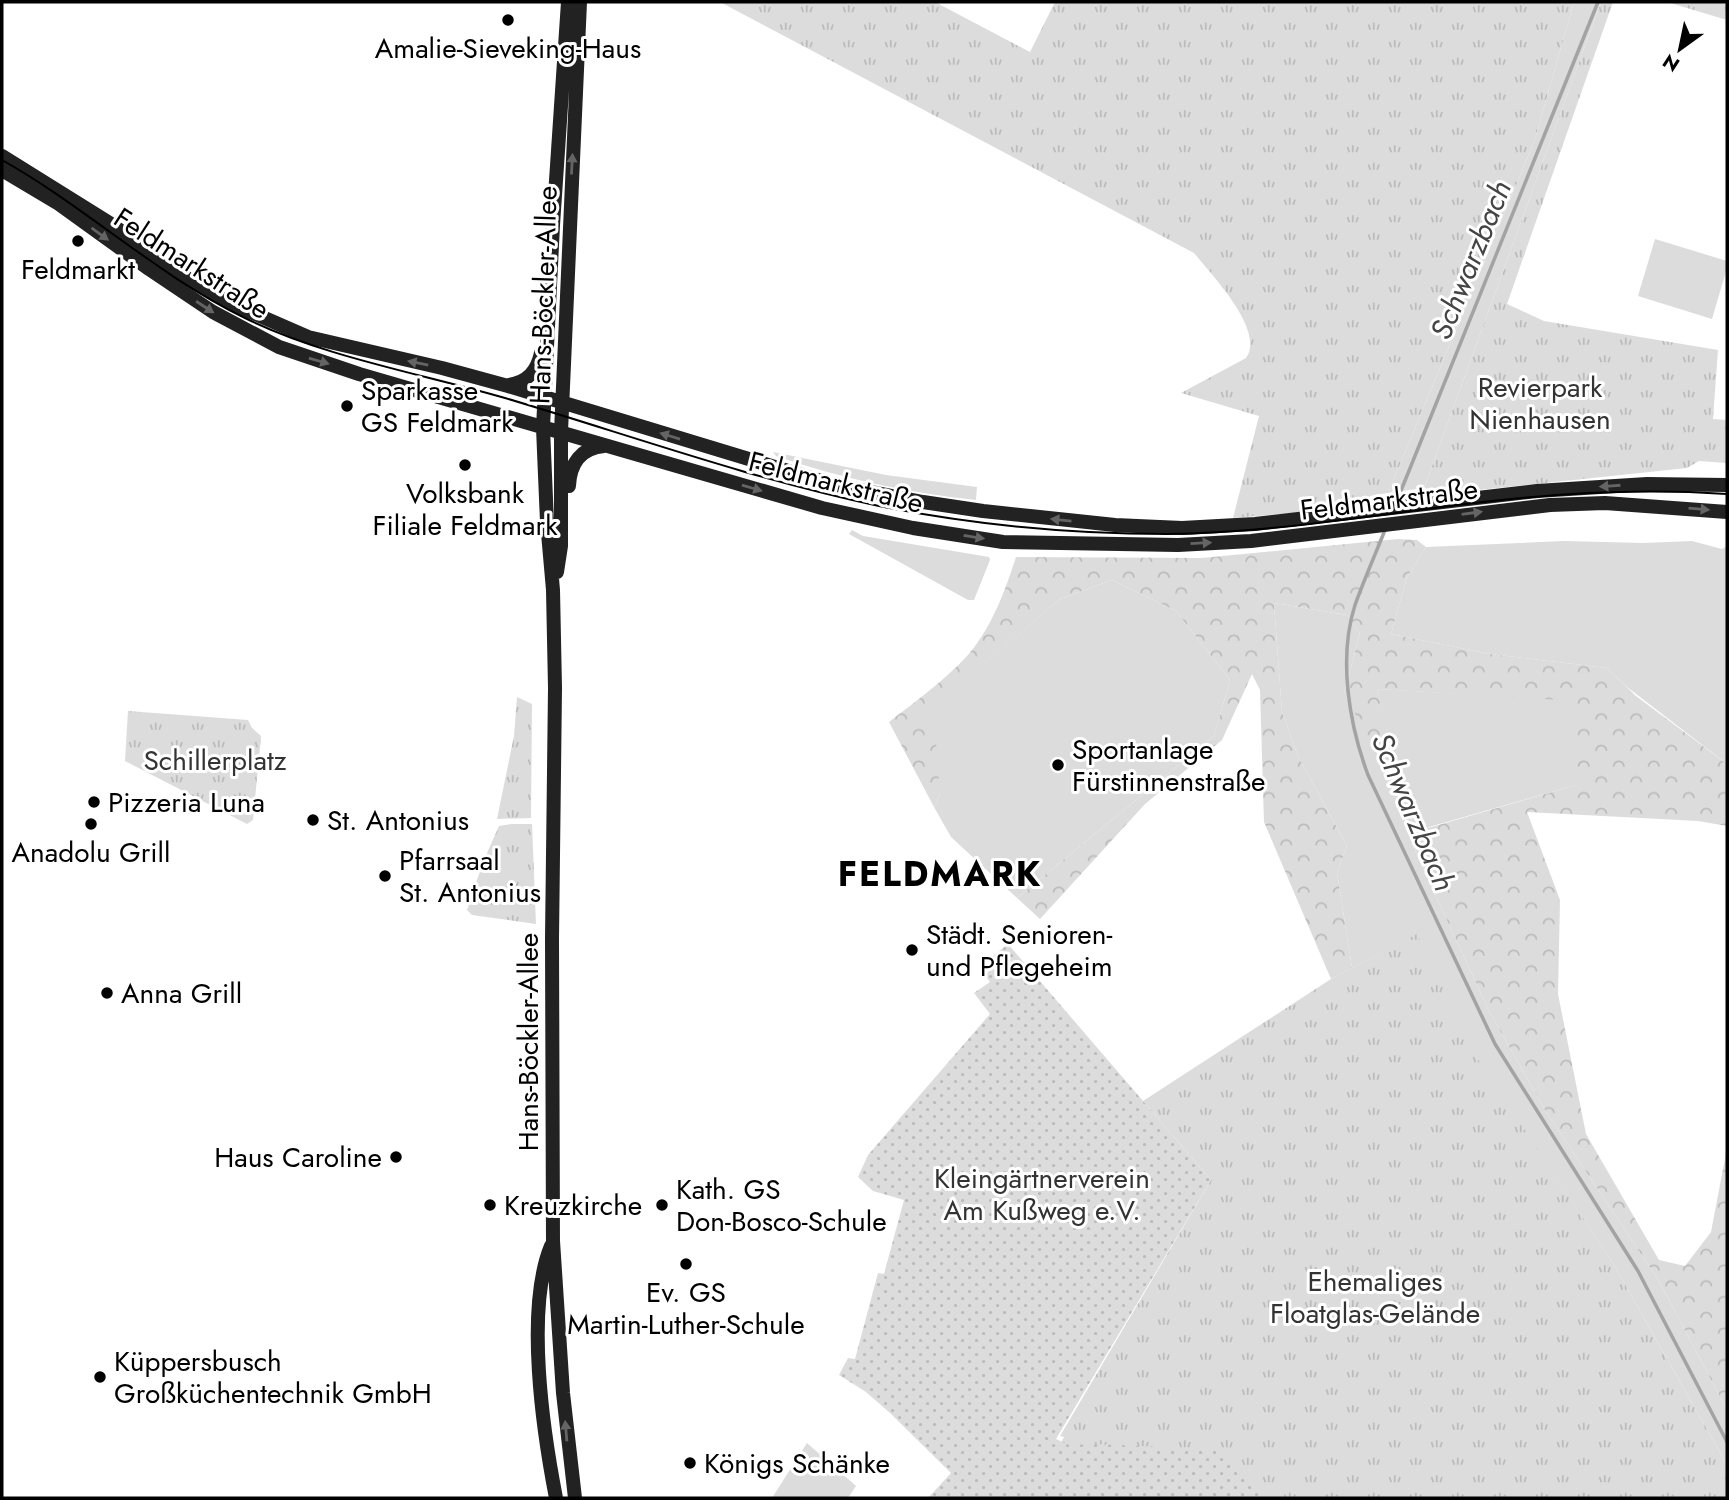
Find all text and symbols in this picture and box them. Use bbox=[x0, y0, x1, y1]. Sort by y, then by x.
marker: Amalie-Sieveking-Haus bbox=[500, 12, 516, 28]
north arrow bbox=[1645, 14, 1715, 84]
place label: Amalie-Sieveking-Haus bbox=[375, 28, 641, 69]
text: N bbox=[1657, 47, 1685, 78]
one-way arrow bbox=[567, 153, 578, 175]
water label: Schwarzbach bbox=[1419, 174, 1522, 346]
street label: Hans-Böckler-Allee bbox=[519, 185, 568, 405]
street label: Feldmarkstraße bbox=[106, 198, 278, 329]
one-way arrow bbox=[91, 227, 109, 241]
marker: Feldmarkt bbox=[70, 233, 86, 249]
place label: Feldmarkt bbox=[21, 249, 135, 290]
one-way arrow bbox=[196, 301, 215, 314]
one-way arrow bbox=[309, 357, 330, 367]
one-way arrow bbox=[407, 357, 429, 368]
park label: Revierpark Nienhausen bbox=[1469, 367, 1611, 440]
place label: Sparkasse GS Feldmark bbox=[361, 370, 514, 443]
marker: Sparkasse GS Feldmark bbox=[339, 398, 355, 414]
one-way arrow bbox=[659, 430, 680, 440]
street label: Feldmarkstraße bbox=[744, 441, 927, 524]
marker: Volksbank Filiale Feldmark bbox=[457, 457, 473, 473]
street label: Feldmarkstraße bbox=[1298, 468, 1480, 531]
place label: Volksbank Filiale Feldmark bbox=[373, 473, 558, 546]
one-way arrow bbox=[1599, 481, 1621, 492]
one-way arrow bbox=[741, 483, 763, 494]
one-way arrow bbox=[1688, 504, 1710, 515]
one-way arrow bbox=[1461, 507, 1483, 518]
one-way arrow bbox=[1050, 514, 1072, 525]
one-way arrow bbox=[963, 532, 985, 543]
one-way arrow bbox=[1190, 538, 1212, 549]
water label: Schwarzbach bbox=[1361, 726, 1466, 898]
place label: Sportanlage Fürstinnenstraße bbox=[1072, 729, 1265, 802]
park label: Schillerplatz bbox=[143, 740, 287, 781]
marker: Sportanlage Fürstinnenstraße bbox=[1050, 757, 1066, 773]
place label: Pizzeria Luna bbox=[108, 782, 265, 823]
marker: Pizzeria Luna bbox=[86, 794, 102, 810]
place label: St. Antonius bbox=[327, 800, 469, 841]
marker: St. Antonius bbox=[305, 812, 321, 828]
marker: Anadolu Grill bbox=[83, 816, 99, 832]
place label: Anadolu Grill bbox=[12, 832, 170, 873]
place label: Pfarrsaal St. Antonius bbox=[399, 840, 541, 913]
district label: FELDMARK bbox=[838, 849, 1042, 899]
marker: Pfarrsaal St. Antonius bbox=[377, 868, 393, 884]
place label: Städt. Senioren- und Pflegeheim bbox=[926, 914, 1113, 987]
street label: Hans-Böckler-Allee bbox=[508, 933, 549, 1151]
marker: Städt. Senioren- und Pflegeheim bbox=[904, 942, 920, 958]
place label: Anna Grill bbox=[121, 973, 242, 1014]
marker: Anna Grill bbox=[99, 985, 115, 1001]
place label: Haus Caroline bbox=[214, 1137, 382, 1178]
marker: Haus Caroline bbox=[388, 1149, 404, 1165]
park label: Kleingärtnerverein Am Kußweg e.V. bbox=[934, 1158, 1150, 1231]
place label: Kath. GS Don-Bosco-Schule bbox=[676, 1169, 887, 1242]
place label: Kreuzkirche bbox=[504, 1185, 642, 1226]
marker: Kreuzkirche bbox=[482, 1197, 498, 1213]
marker: Kath. GS Don-Bosco-Schule bbox=[654, 1197, 670, 1213]
marker: Ev. GS Martin-Luther-Schule bbox=[678, 1256, 694, 1272]
park label: Ehemaliges Floatglas-Gelände bbox=[1270, 1261, 1480, 1334]
place label: Ev. GS Martin-Luther-Schule bbox=[567, 1272, 805, 1345]
place label: Küppersbusch Großküchentechnik GmbH bbox=[114, 1341, 432, 1414]
marker: Küppersbusch Großküchentechnik GmbH bbox=[92, 1369, 108, 1385]
one-way arrow bbox=[560, 1419, 571, 1441]
place label: Königs Schänke bbox=[704, 1443, 890, 1484]
marker: Königs Schänke bbox=[682, 1455, 698, 1471]

